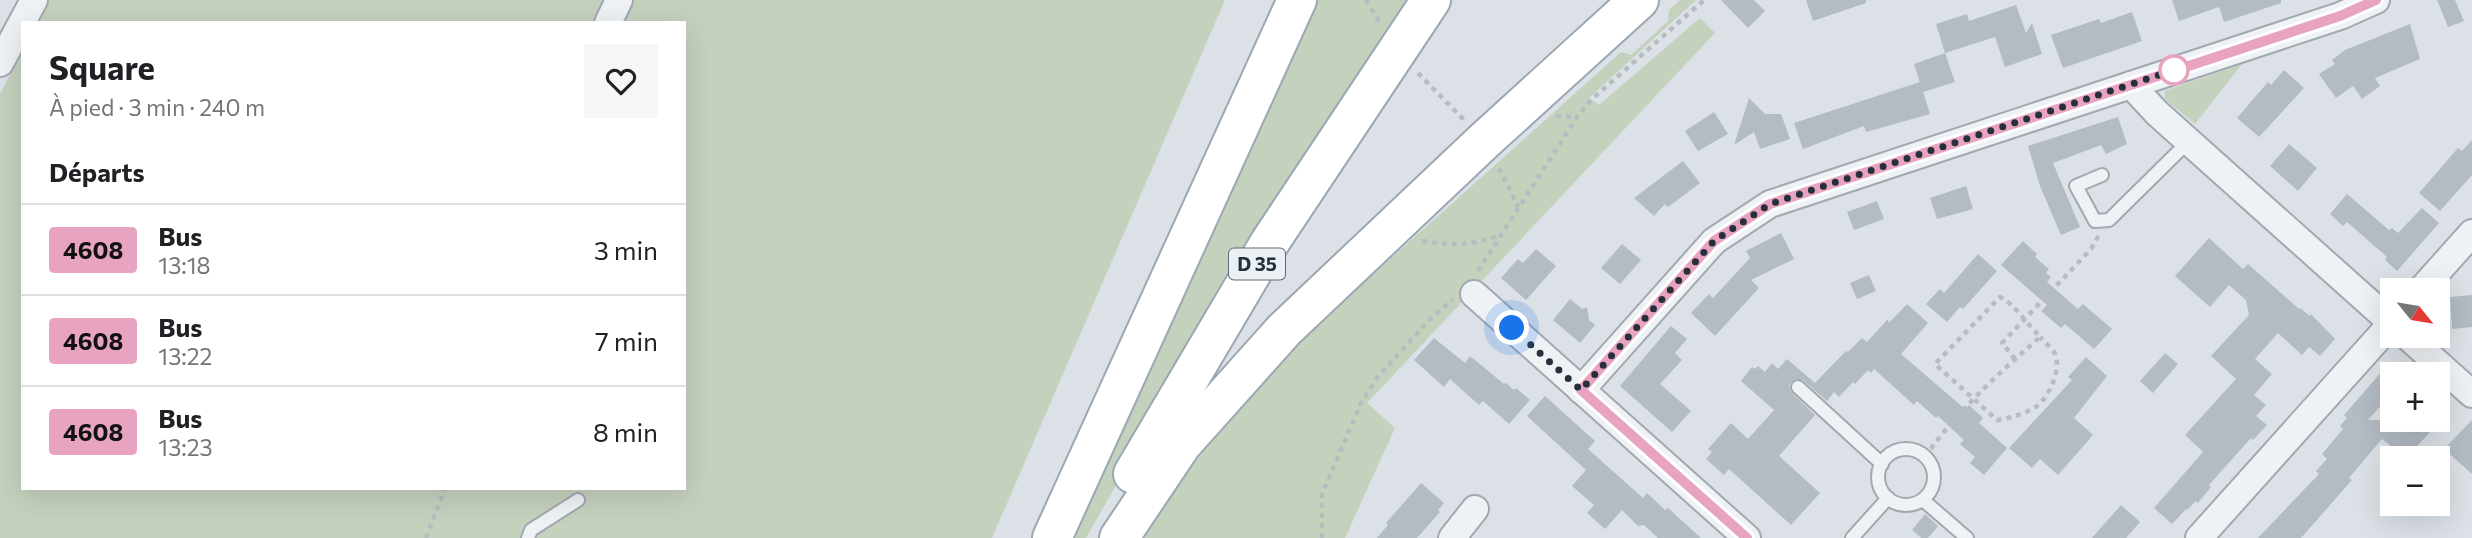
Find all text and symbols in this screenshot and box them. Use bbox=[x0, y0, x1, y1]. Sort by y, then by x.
button: heart bbox=[584, 44, 658, 118]
text: Square bbox=[49, 46, 155, 87]
unlabelled marker bbox=[2159, 55, 2189, 85]
text: À pied · 3 min · 240 m bbox=[49, 93, 265, 121]
text: Départs bbox=[49, 156, 145, 187]
text: Bus bbox=[158, 220, 203, 251]
text: 3 min bbox=[594, 234, 658, 265]
text: 4608 bbox=[63, 235, 123, 264]
road number: D 35 bbox=[1229, 248, 1285, 280]
text: 13:18 bbox=[158, 251, 211, 279]
north arrow bbox=[2380, 278, 2450, 348]
map controls bbox=[2380, 278, 2450, 516]
your location bbox=[1494, 310, 1529, 345]
text: Bus bbox=[158, 311, 203, 342]
text: 7 min bbox=[595, 325, 658, 356]
text: 4608 bbox=[63, 326, 123, 355]
text: 13:22 bbox=[158, 342, 212, 370]
button: + bbox=[2380, 362, 2450, 432]
text: Bus bbox=[158, 402, 203, 433]
text: 8 min bbox=[593, 416, 658, 447]
text: 4608 bbox=[63, 417, 123, 446]
text: 13:23 bbox=[158, 433, 213, 461]
button: − bbox=[2380, 446, 2450, 516]

